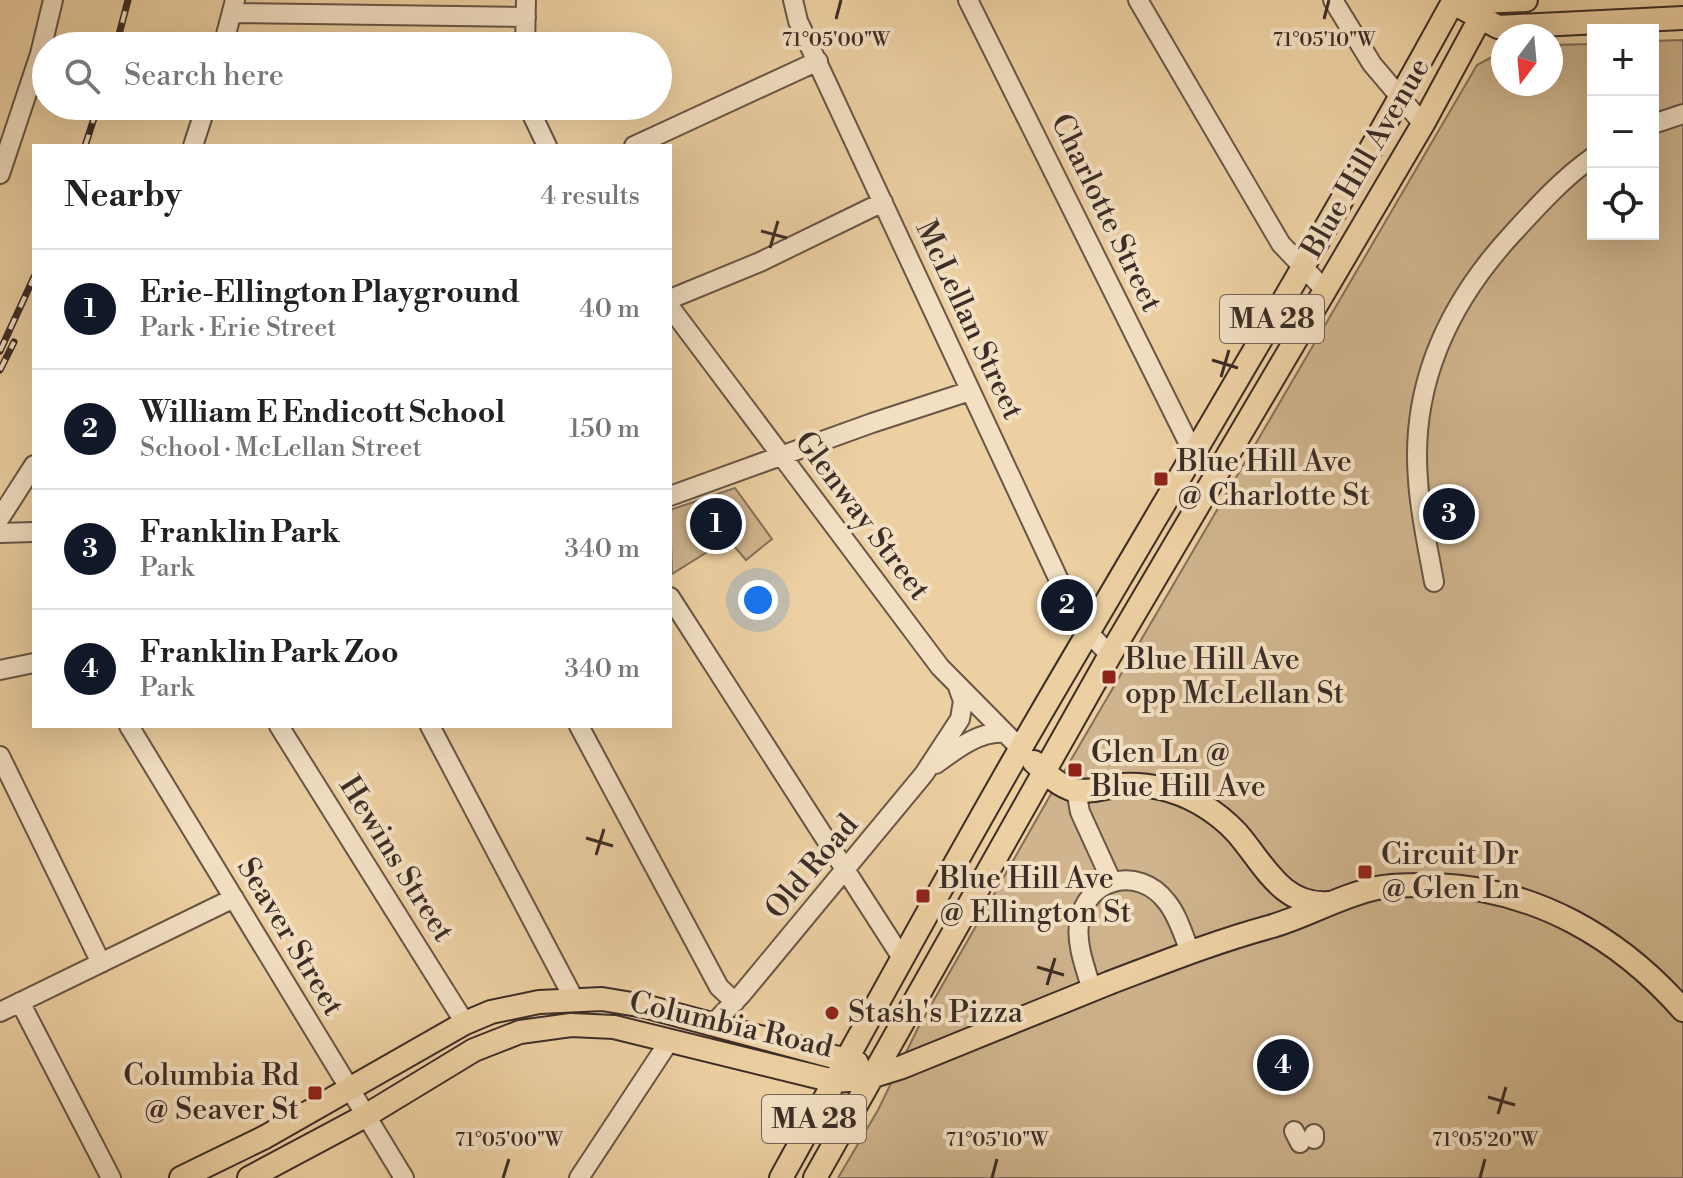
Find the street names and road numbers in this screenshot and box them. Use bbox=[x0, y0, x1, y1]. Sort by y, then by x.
street label: Blue Hill Avenue bbox=[1293, 51, 1439, 266]
street label: Charlotte Street bbox=[1042, 108, 1170, 318]
street label: McLellan Street bbox=[906, 214, 1032, 426]
road number: MA 28 bbox=[1220, 295, 1324, 343]
street label: Glenway Street bbox=[786, 424, 938, 608]
street label: Hewins Street bbox=[330, 769, 462, 949]
street label: Old Road bbox=[757, 807, 867, 927]
street label: Seaver Street bbox=[228, 851, 352, 1023]
street label: Columbia Road bbox=[626, 983, 836, 1067]
road number: MA 28 bbox=[762, 1095, 866, 1143]

